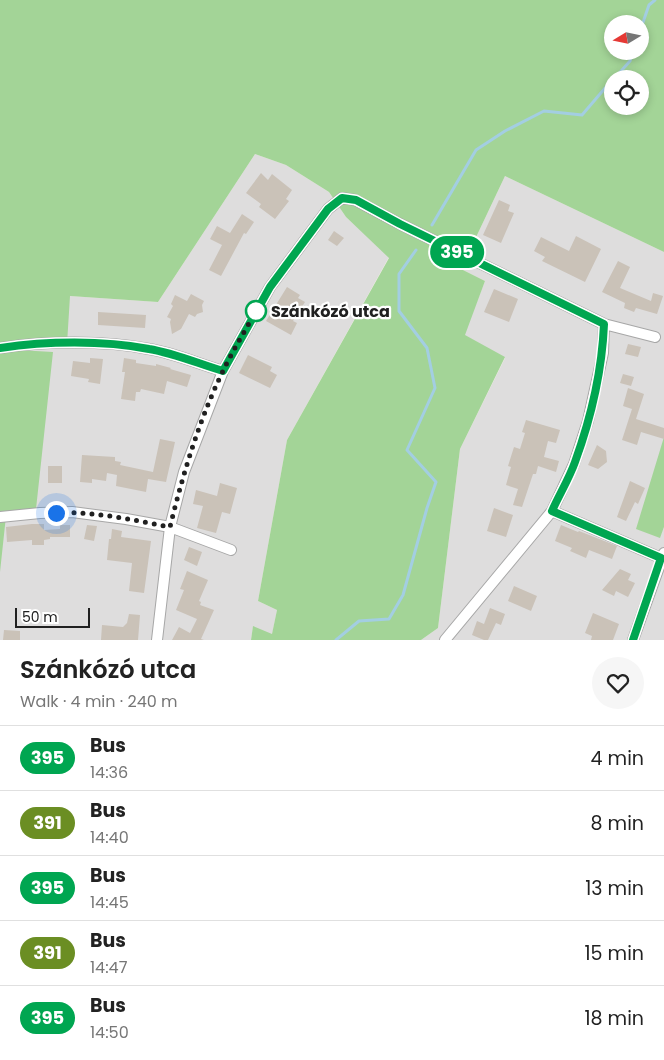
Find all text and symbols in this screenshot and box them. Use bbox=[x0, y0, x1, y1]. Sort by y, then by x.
north arrow bbox=[604, 15, 649, 60]
map controls bbox=[604, 15, 649, 115]
button: locate bbox=[604, 70, 649, 115]
line badge: 395 bbox=[428, 236, 486, 268]
text: 395 bbox=[440, 239, 474, 264]
marker: Szánkózó utca bbox=[245, 300, 267, 322]
place label: Szánkózó utca bbox=[271, 300, 390, 323]
your location bbox=[44, 501, 69, 526]
scale bar bbox=[15, 605, 90, 628]
text: 50 m bbox=[22, 607, 58, 627]
text: Szánkózó utca bbox=[20, 653, 196, 686]
button: heart bbox=[592, 657, 644, 709]
text: Walk · 4 min · 240 m bbox=[20, 690, 178, 713]
text: Bus bbox=[90, 732, 126, 759]
text: 395 bbox=[31, 745, 64, 770]
text: 4 min bbox=[591, 745, 644, 772]
text: 14:36 bbox=[90, 761, 128, 784]
text: Bus bbox=[90, 797, 126, 824]
text: 391 bbox=[33, 810, 62, 835]
text: 8 min bbox=[591, 810, 644, 837]
text: 14:40 bbox=[90, 826, 129, 849]
text: Bus bbox=[90, 862, 126, 889]
text: 395 bbox=[31, 875, 64, 900]
text: 13 min bbox=[585, 875, 644, 902]
text: 14:45 bbox=[90, 891, 129, 914]
text: Bus bbox=[90, 927, 126, 954]
text: 391 bbox=[33, 940, 62, 965]
text: 15 min bbox=[585, 940, 644, 967]
text: 14:47 bbox=[90, 956, 127, 979]
text: Bus bbox=[90, 992, 126, 1019]
text: 395 bbox=[31, 1005, 64, 1030]
text: 18 min bbox=[584, 1005, 644, 1032]
text: 14:50 bbox=[90, 1021, 129, 1044]

